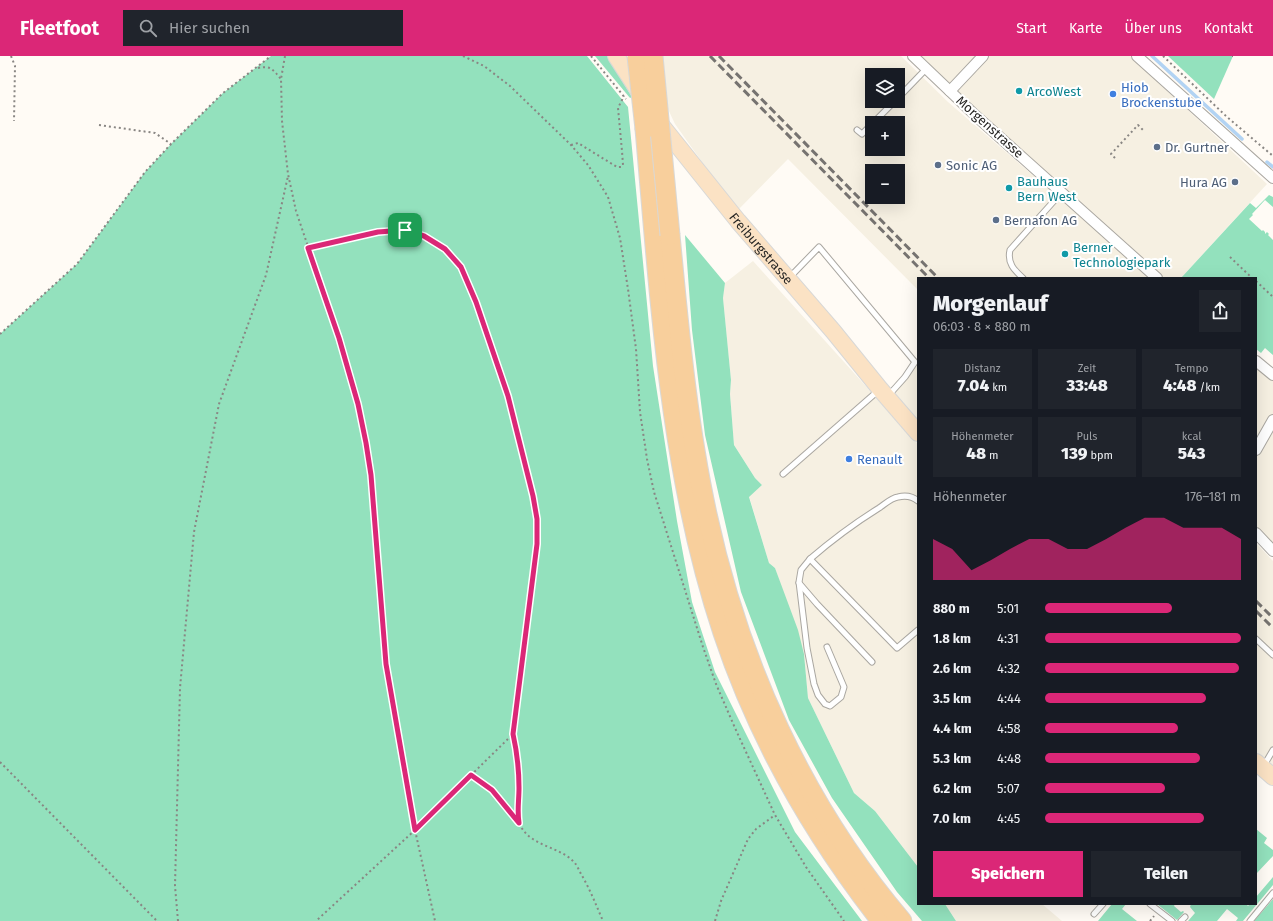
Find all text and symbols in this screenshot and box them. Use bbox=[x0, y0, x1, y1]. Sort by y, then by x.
search box bbox=[123, 10, 403, 46]
text: Fleetfoot bbox=[20, 17, 99, 40]
icon: search bbox=[137, 17, 159, 39]
text: Hier suchen bbox=[169, 19, 250, 37]
text: Start bbox=[1016, 20, 1047, 37]
text: Karte bbox=[1069, 20, 1103, 37]
text: Über uns bbox=[1125, 20, 1182, 37]
text: Kontakt bbox=[1204, 20, 1253, 37]
map controls bbox=[865, 68, 905, 204]
button: layers bbox=[865, 68, 905, 108]
place label: Hiob Brockenstube bbox=[1121, 80, 1202, 110]
place label: ArcoWest bbox=[1027, 84, 1081, 99]
marker: ArcoWest bbox=[1014, 86, 1024, 96]
marker: Hiob Brockenstube bbox=[1108, 89, 1118, 99]
street label: Morgenstrasse bbox=[953, 93, 1027, 161]
button: + bbox=[865, 116, 905, 156]
place label: Dr. Gurtner bbox=[1165, 140, 1229, 155]
marker: Dr. Gurtner bbox=[1152, 142, 1162, 152]
place label: Sonic AG bbox=[946, 158, 997, 173]
marker: Sonic AG bbox=[933, 160, 943, 170]
button: − bbox=[865, 164, 905, 204]
place label: Bauhaus Bern West bbox=[1017, 174, 1077, 204]
place label: Hura AG bbox=[1180, 175, 1227, 190]
marker: Hura AG bbox=[1230, 177, 1240, 187]
marker: Bauhaus Bern West bbox=[1004, 183, 1014, 193]
street label: Freiburgstrasse bbox=[727, 209, 796, 287]
pin bbox=[388, 213, 422, 247]
place label: Bernafon AG bbox=[1004, 213, 1077, 228]
marker: Bernafon AG bbox=[991, 215, 1001, 225]
icon: arrive bbox=[394, 219, 416, 241]
place label: Berner Technologiepark bbox=[1073, 240, 1171, 270]
marker: Berner Technologiepark bbox=[1060, 249, 1070, 259]
text: Morgenlauf bbox=[933, 290, 1048, 317]
button: share bbox=[1199, 290, 1241, 332]
text: 06:03 · 8 × 880 m bbox=[933, 319, 1031, 334]
text: Distanz bbox=[964, 362, 1001, 375]
text: Zeit bbox=[1078, 362, 1096, 375]
text: Tempo bbox=[1175, 362, 1208, 375]
text: 7.04 bbox=[957, 375, 989, 396]
text: 33:48 bbox=[1066, 375, 1108, 396]
text: 4:48 bbox=[1163, 375, 1197, 396]
text: km bbox=[989, 381, 1007, 394]
text: /km bbox=[1197, 381, 1220, 394]
text: Höhenmeter bbox=[951, 430, 1013, 443]
text: Puls bbox=[1077, 430, 1097, 443]
text: kcal bbox=[1182, 430, 1202, 443]
text: 48 bbox=[966, 443, 986, 464]
text: 139 bbox=[1061, 443, 1088, 464]
text: 543 bbox=[1178, 443, 1206, 464]
text: m bbox=[986, 449, 998, 462]
text: bpm bbox=[1088, 449, 1113, 462]
place label: Renault bbox=[857, 452, 903, 467]
marker: Renault bbox=[844, 454, 854, 464]
text: Höhenmeter bbox=[933, 489, 1007, 504]
text: 176–181 m bbox=[1185, 489, 1241, 504]
text: 880 m bbox=[933, 601, 970, 616]
text: 5:01 bbox=[997, 601, 1019, 616]
text: 1.8 km bbox=[933, 631, 971, 646]
text: 4:31 bbox=[997, 631, 1019, 646]
text: 2.6 km bbox=[933, 661, 971, 676]
text: 4:32 bbox=[997, 661, 1020, 676]
text: 3.5 km bbox=[933, 691, 971, 706]
text: 4:44 bbox=[997, 691, 1021, 706]
text: 4.4 km bbox=[933, 721, 972, 736]
text: 4:58 bbox=[997, 721, 1021, 736]
text: 5.3 km bbox=[933, 751, 971, 766]
text: 4:48 bbox=[997, 751, 1021, 766]
text: 6.2 km bbox=[933, 781, 971, 796]
text: 5:07 bbox=[997, 781, 1019, 796]
text: 7.0 km bbox=[933, 811, 971, 826]
text: 4:45 bbox=[997, 811, 1020, 826]
button: Speichern bbox=[933, 851, 1083, 897]
button: Teilen bbox=[1091, 851, 1241, 897]

